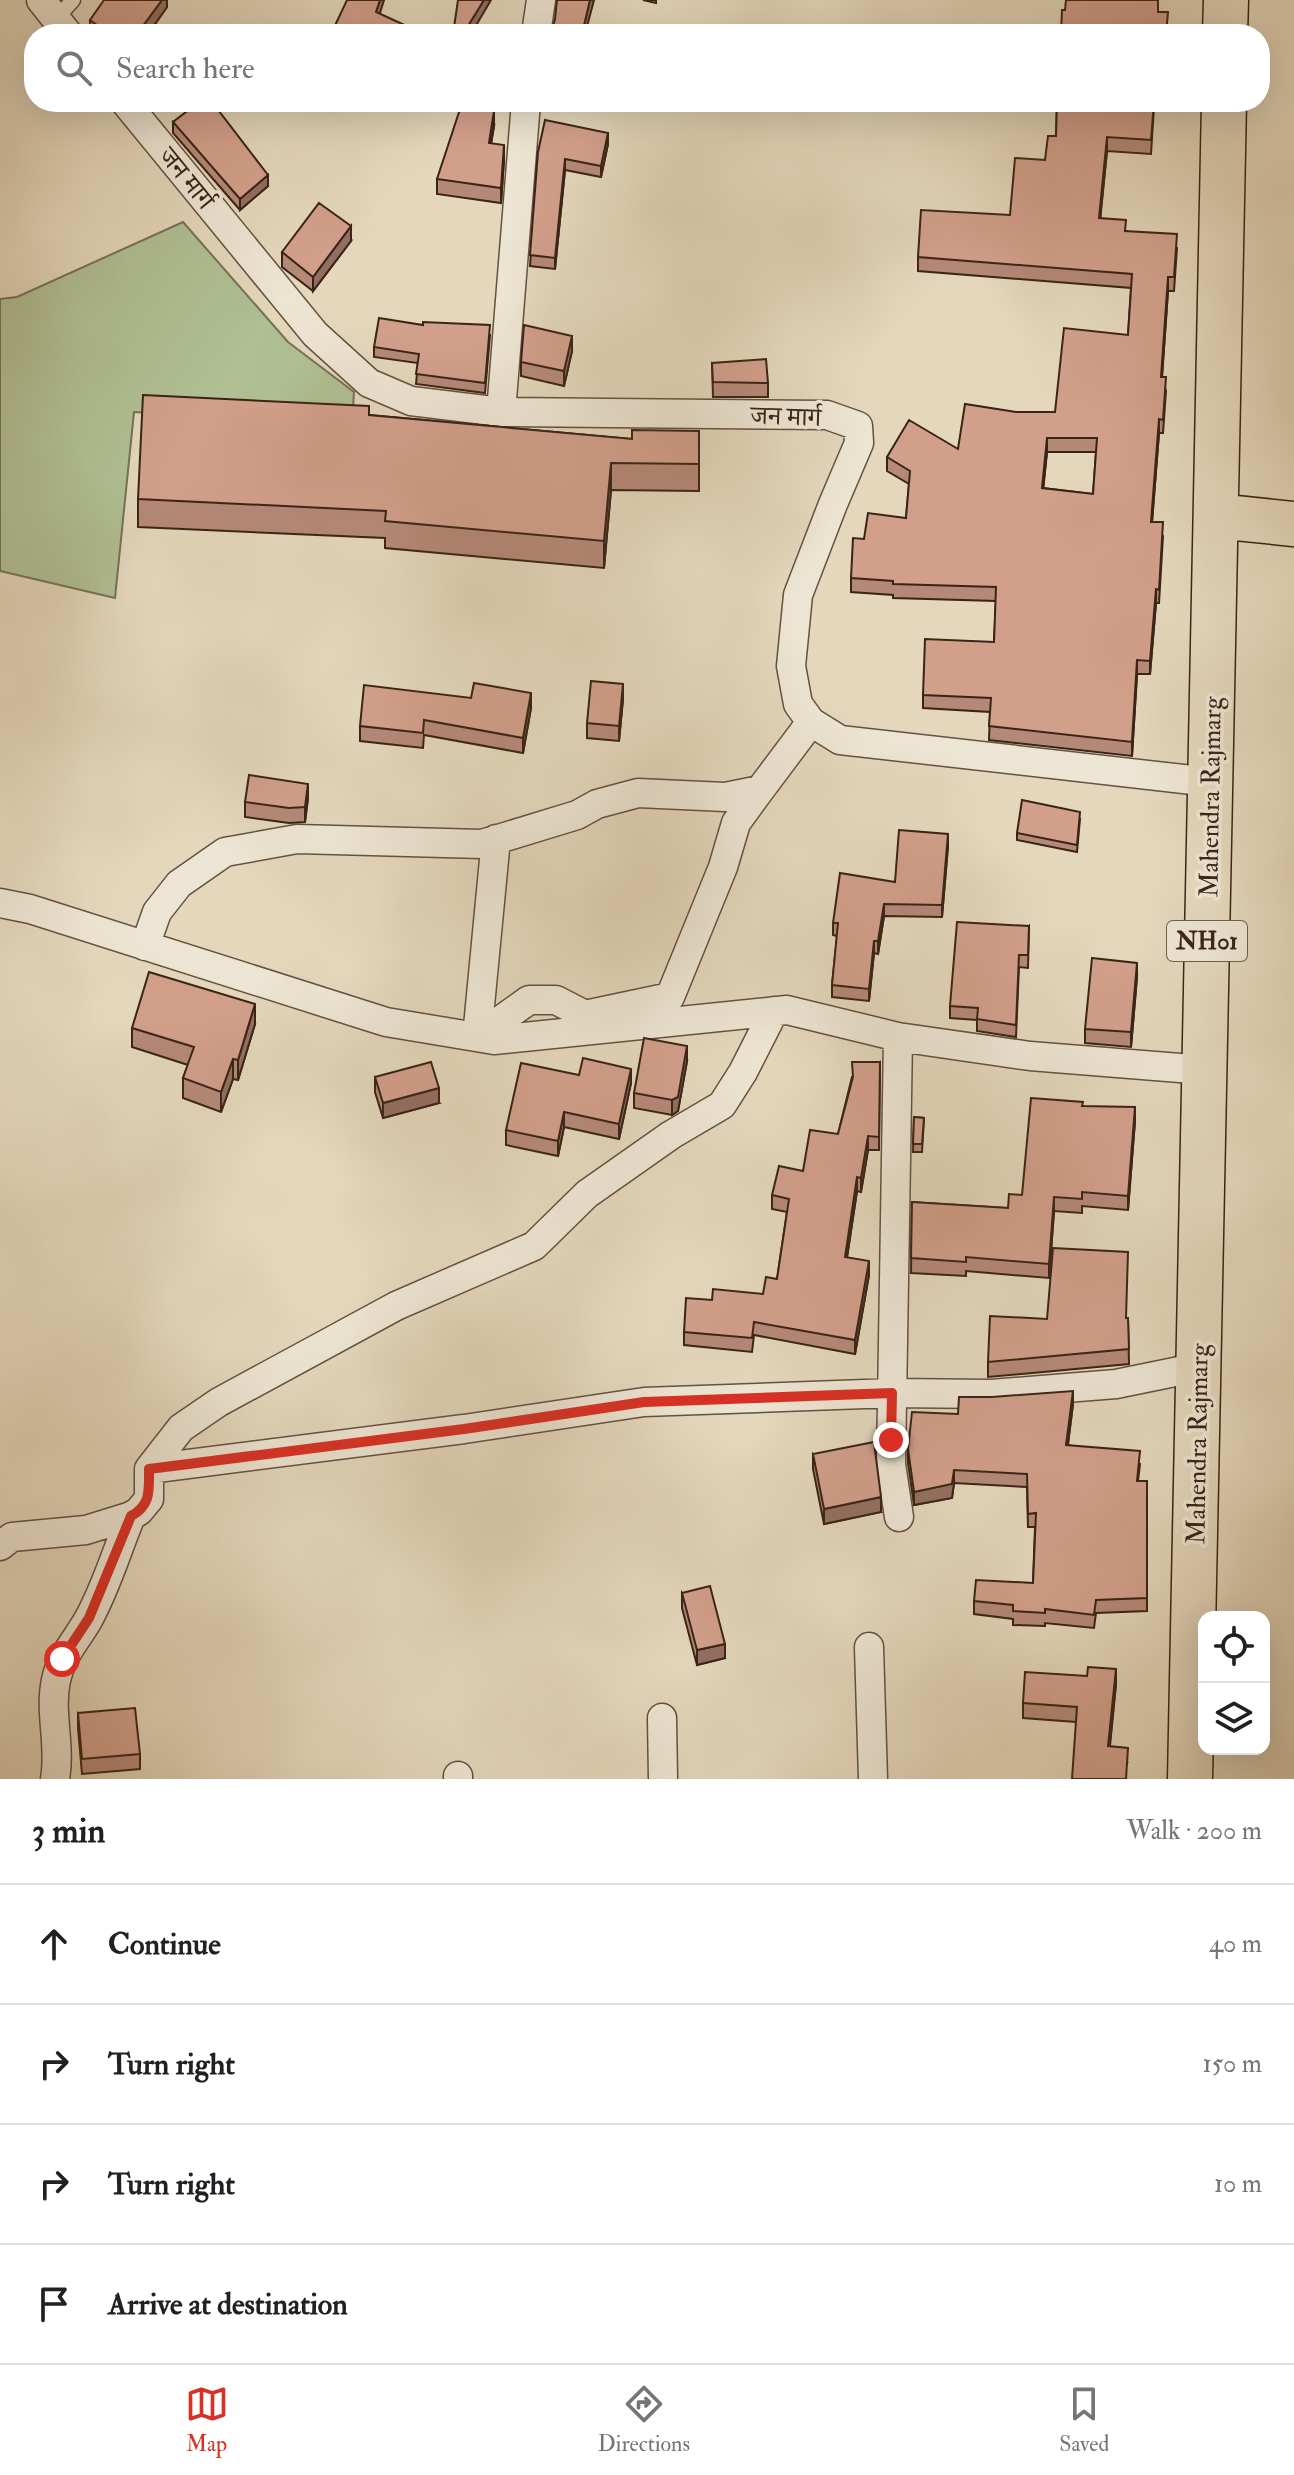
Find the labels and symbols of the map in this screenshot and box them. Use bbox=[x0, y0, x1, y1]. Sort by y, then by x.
street label: जन मार्ग bbox=[150, 140, 222, 217]
street label: जन मार्ग bbox=[748, 400, 823, 434]
street label: Mahendra Rajmarg bbox=[1193, 695, 1229, 898]
road number: NH01 bbox=[1167, 921, 1247, 961]
street label: Mahendra Rajmarg bbox=[1180, 1342, 1216, 1545]
route end bbox=[873, 1422, 909, 1458]
route start bbox=[44, 1641, 80, 1677]

